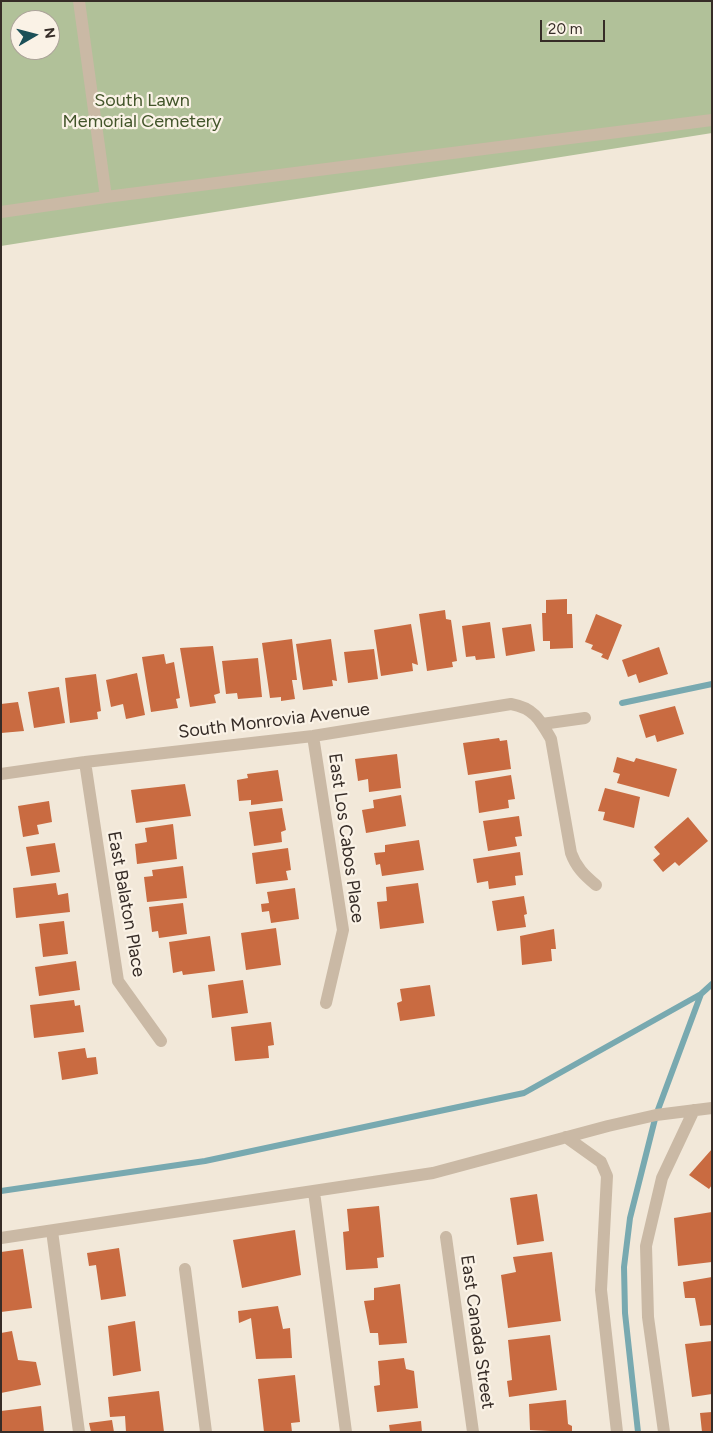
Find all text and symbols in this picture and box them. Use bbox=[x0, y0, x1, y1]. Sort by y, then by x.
north arrow bbox=[10, 10, 60, 60]
scale bar bbox=[543, 10, 608, 42]
text: 20 m bbox=[548, 20, 582, 38]
text: N bbox=[40, 26, 59, 40]
park label: South Lawn Memorial Cemetery bbox=[63, 90, 221, 132]
street label: South Monrovia Avenue bbox=[177, 699, 371, 743]
street label: East Los Cabos Place bbox=[323, 752, 369, 924]
street label: East Balaton Place bbox=[103, 829, 149, 979]
street label: East Canada Street bbox=[455, 1254, 499, 1410]

